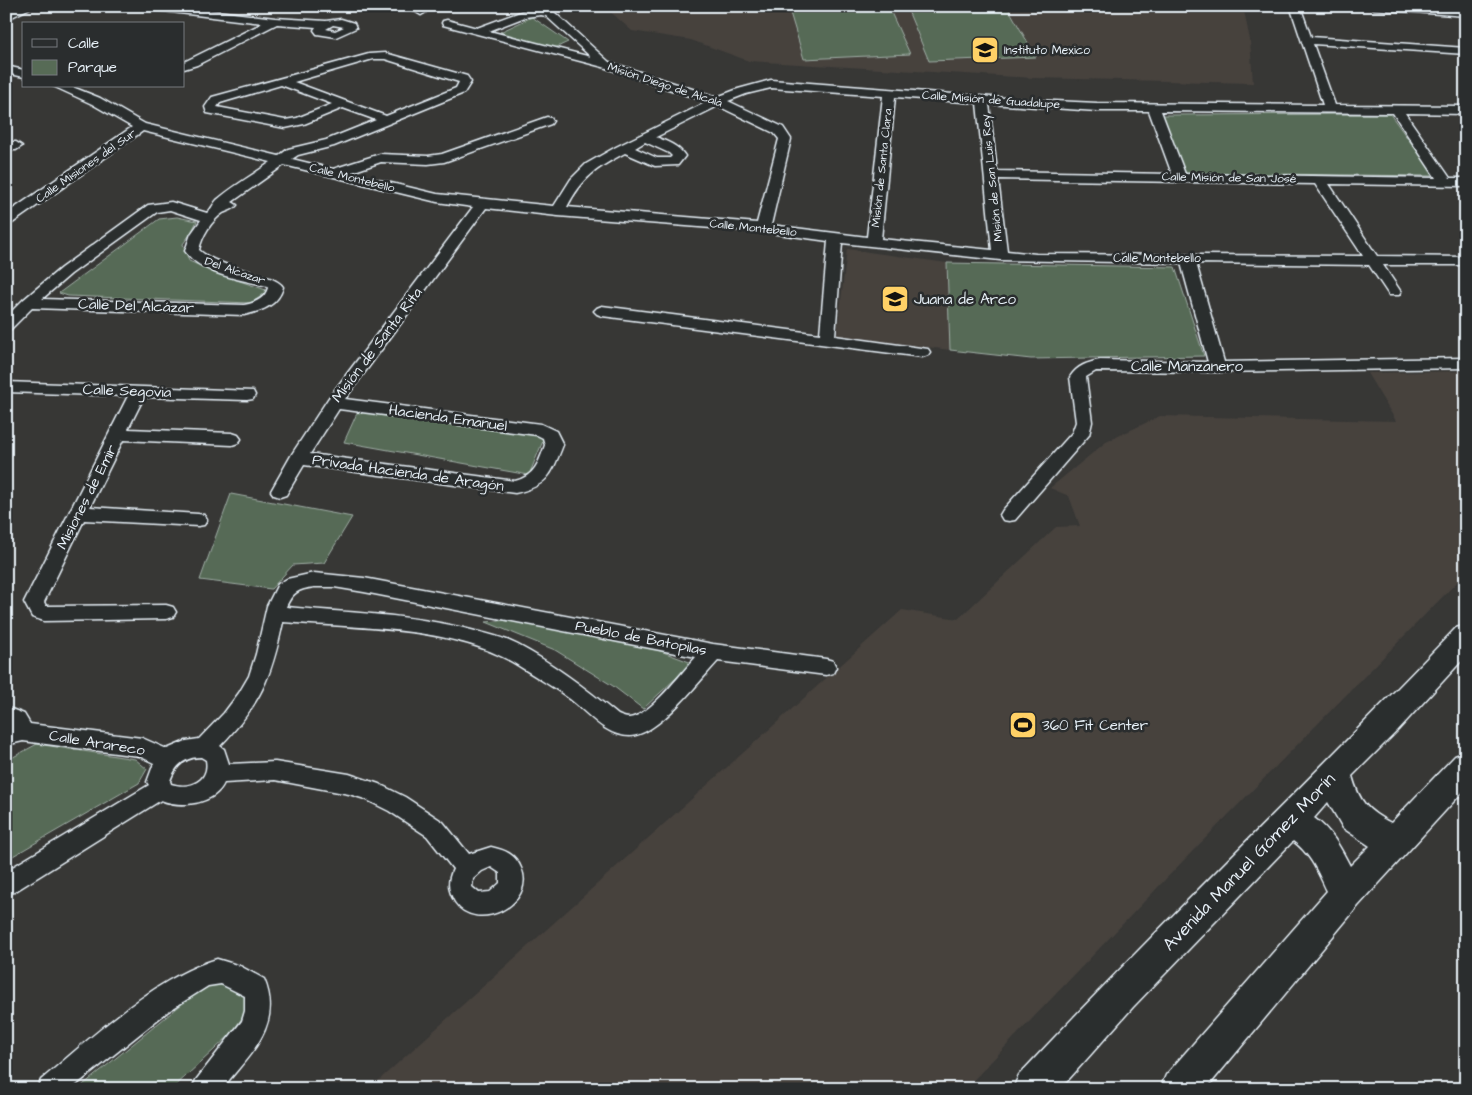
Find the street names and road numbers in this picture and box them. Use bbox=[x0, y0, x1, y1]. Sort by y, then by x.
street label: Misión Diego de Alcalá bbox=[605, 58, 725, 113]
street label: Calle Misión de Guadalupe bbox=[921, 87, 1061, 113]
street label: Misión de Santa Clara bbox=[867, 108, 897, 228]
street label: Misión de San Luis Rey bbox=[977, 113, 1008, 242]
street label: Calle Misiones del Sur bbox=[32, 125, 140, 207]
street label: Calle Montebello bbox=[308, 159, 397, 197]
street label: Calle Misión de San José bbox=[1162, 168, 1297, 188]
street label: Calle Montebello bbox=[709, 215, 798, 241]
street label: Calle Montebello bbox=[1113, 250, 1201, 267]
street label: Del Alcazar bbox=[202, 253, 268, 289]
street label: Misión de Santa Rita bbox=[327, 283, 428, 407]
street label: Calle Del Alcázar bbox=[78, 293, 194, 319]
street label: Calle Manzanero bbox=[1131, 356, 1244, 377]
street label: Calle Segovia bbox=[82, 379, 172, 404]
street label: Hacienda Emanuel bbox=[388, 399, 508, 437]
street label: Misiones de Emir bbox=[52, 441, 122, 553]
street label: Privada Hacienda de Aragón bbox=[311, 449, 506, 498]
street label: Pueblo de Batopilas bbox=[574, 615, 709, 661]
street label: Calle Arareco bbox=[47, 725, 147, 761]
street label: Avenida Manuel Gómez Morín bbox=[1157, 767, 1341, 957]

